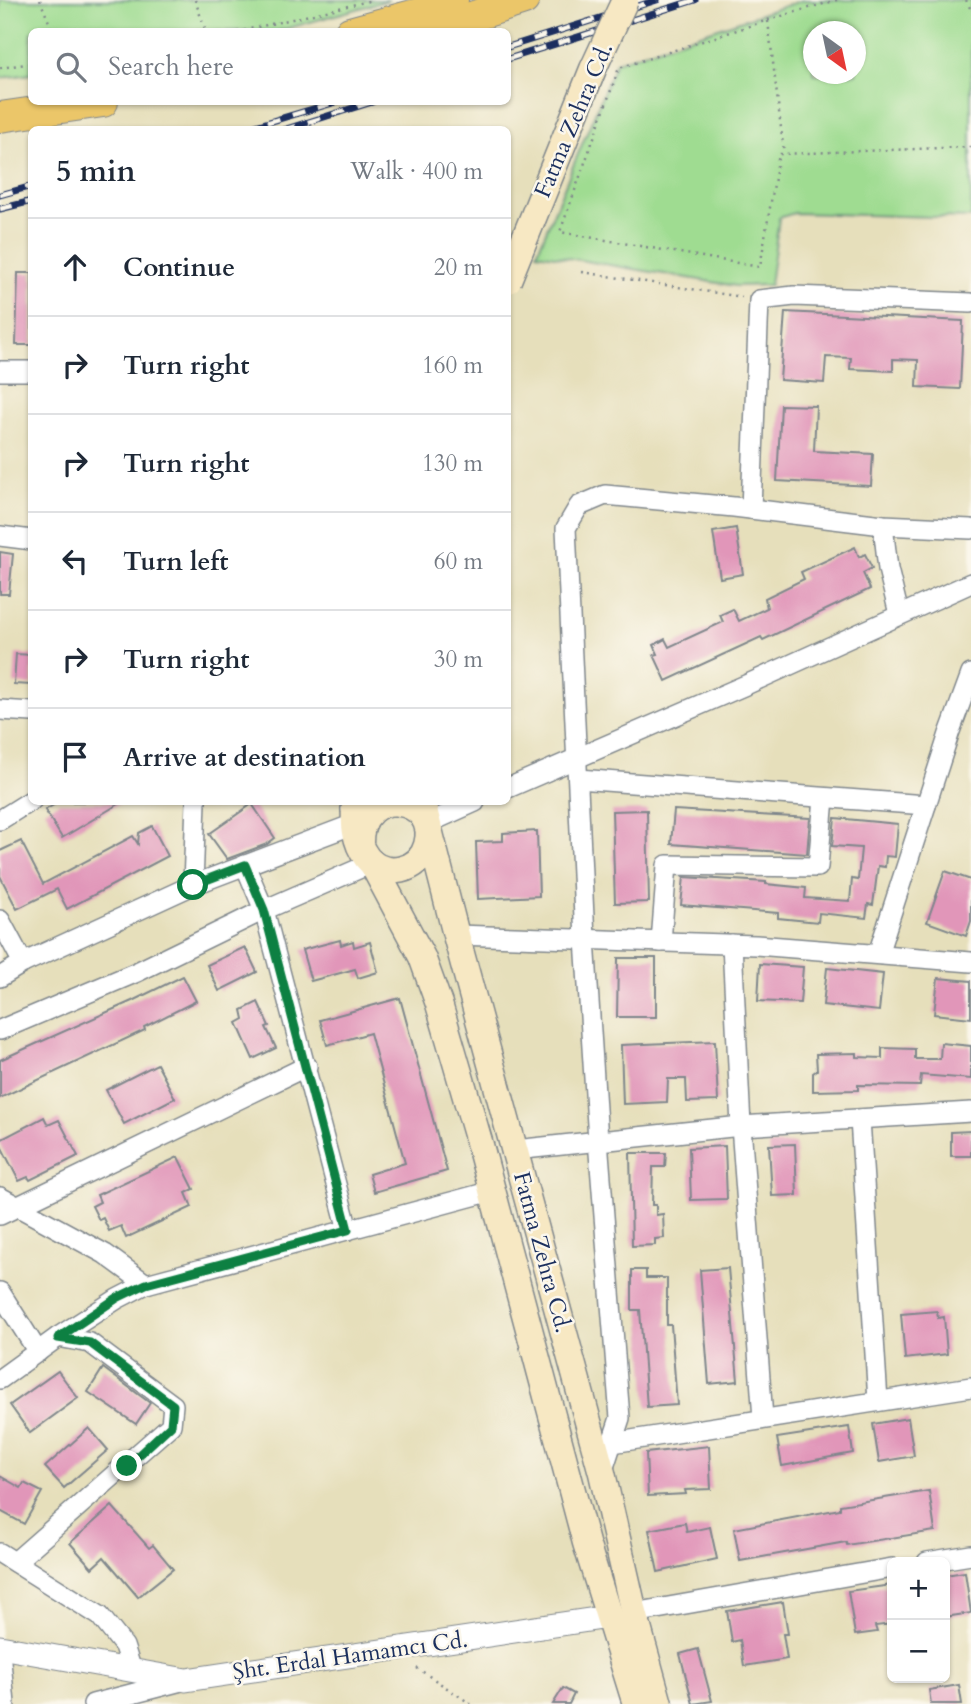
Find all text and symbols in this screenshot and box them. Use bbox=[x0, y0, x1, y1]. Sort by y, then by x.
north arrow bbox=[803, 21, 866, 84]
search box bbox=[28, 28, 511, 105]
street label: Fatma Zehra Cd. bbox=[527, 38, 620, 202]
icon: search bbox=[52, 48, 90, 86]
text: Search here bbox=[108, 49, 234, 84]
text: 5 min bbox=[56, 151, 136, 192]
text: Walk · 400 m bbox=[350, 156, 483, 187]
icon: ahead bbox=[56, 248, 94, 286]
text: Continue bbox=[123, 250, 235, 285]
text: 20 m bbox=[434, 252, 483, 283]
icon: right bbox=[56, 346, 94, 384]
text: Turn right bbox=[123, 348, 250, 383]
text: 160 m bbox=[422, 350, 483, 381]
icon: right bbox=[56, 444, 94, 482]
text: Turn right bbox=[123, 446, 250, 481]
text: 130 m bbox=[422, 448, 483, 479]
icon: left bbox=[56, 542, 94, 580]
text: Turn left bbox=[123, 544, 228, 579]
text: 60 m bbox=[434, 546, 483, 577]
icon: right bbox=[56, 640, 94, 678]
text: Turn right bbox=[123, 642, 250, 677]
text: 30 m bbox=[434, 644, 483, 675]
icon: arrive bbox=[56, 738, 94, 776]
text: Arrive at destination bbox=[123, 740, 366, 775]
route start bbox=[177, 869, 208, 900]
street label: Fatma Zehra Cd. bbox=[506, 1168, 579, 1336]
route end bbox=[111, 1450, 142, 1481]
map controls bbox=[887, 1557, 950, 1683]
button: + bbox=[887, 1557, 950, 1620]
button: − bbox=[887, 1620, 950, 1683]
street label: Şht. Erdal Hamamcı Cd. bbox=[231, 1624, 470, 1687]

